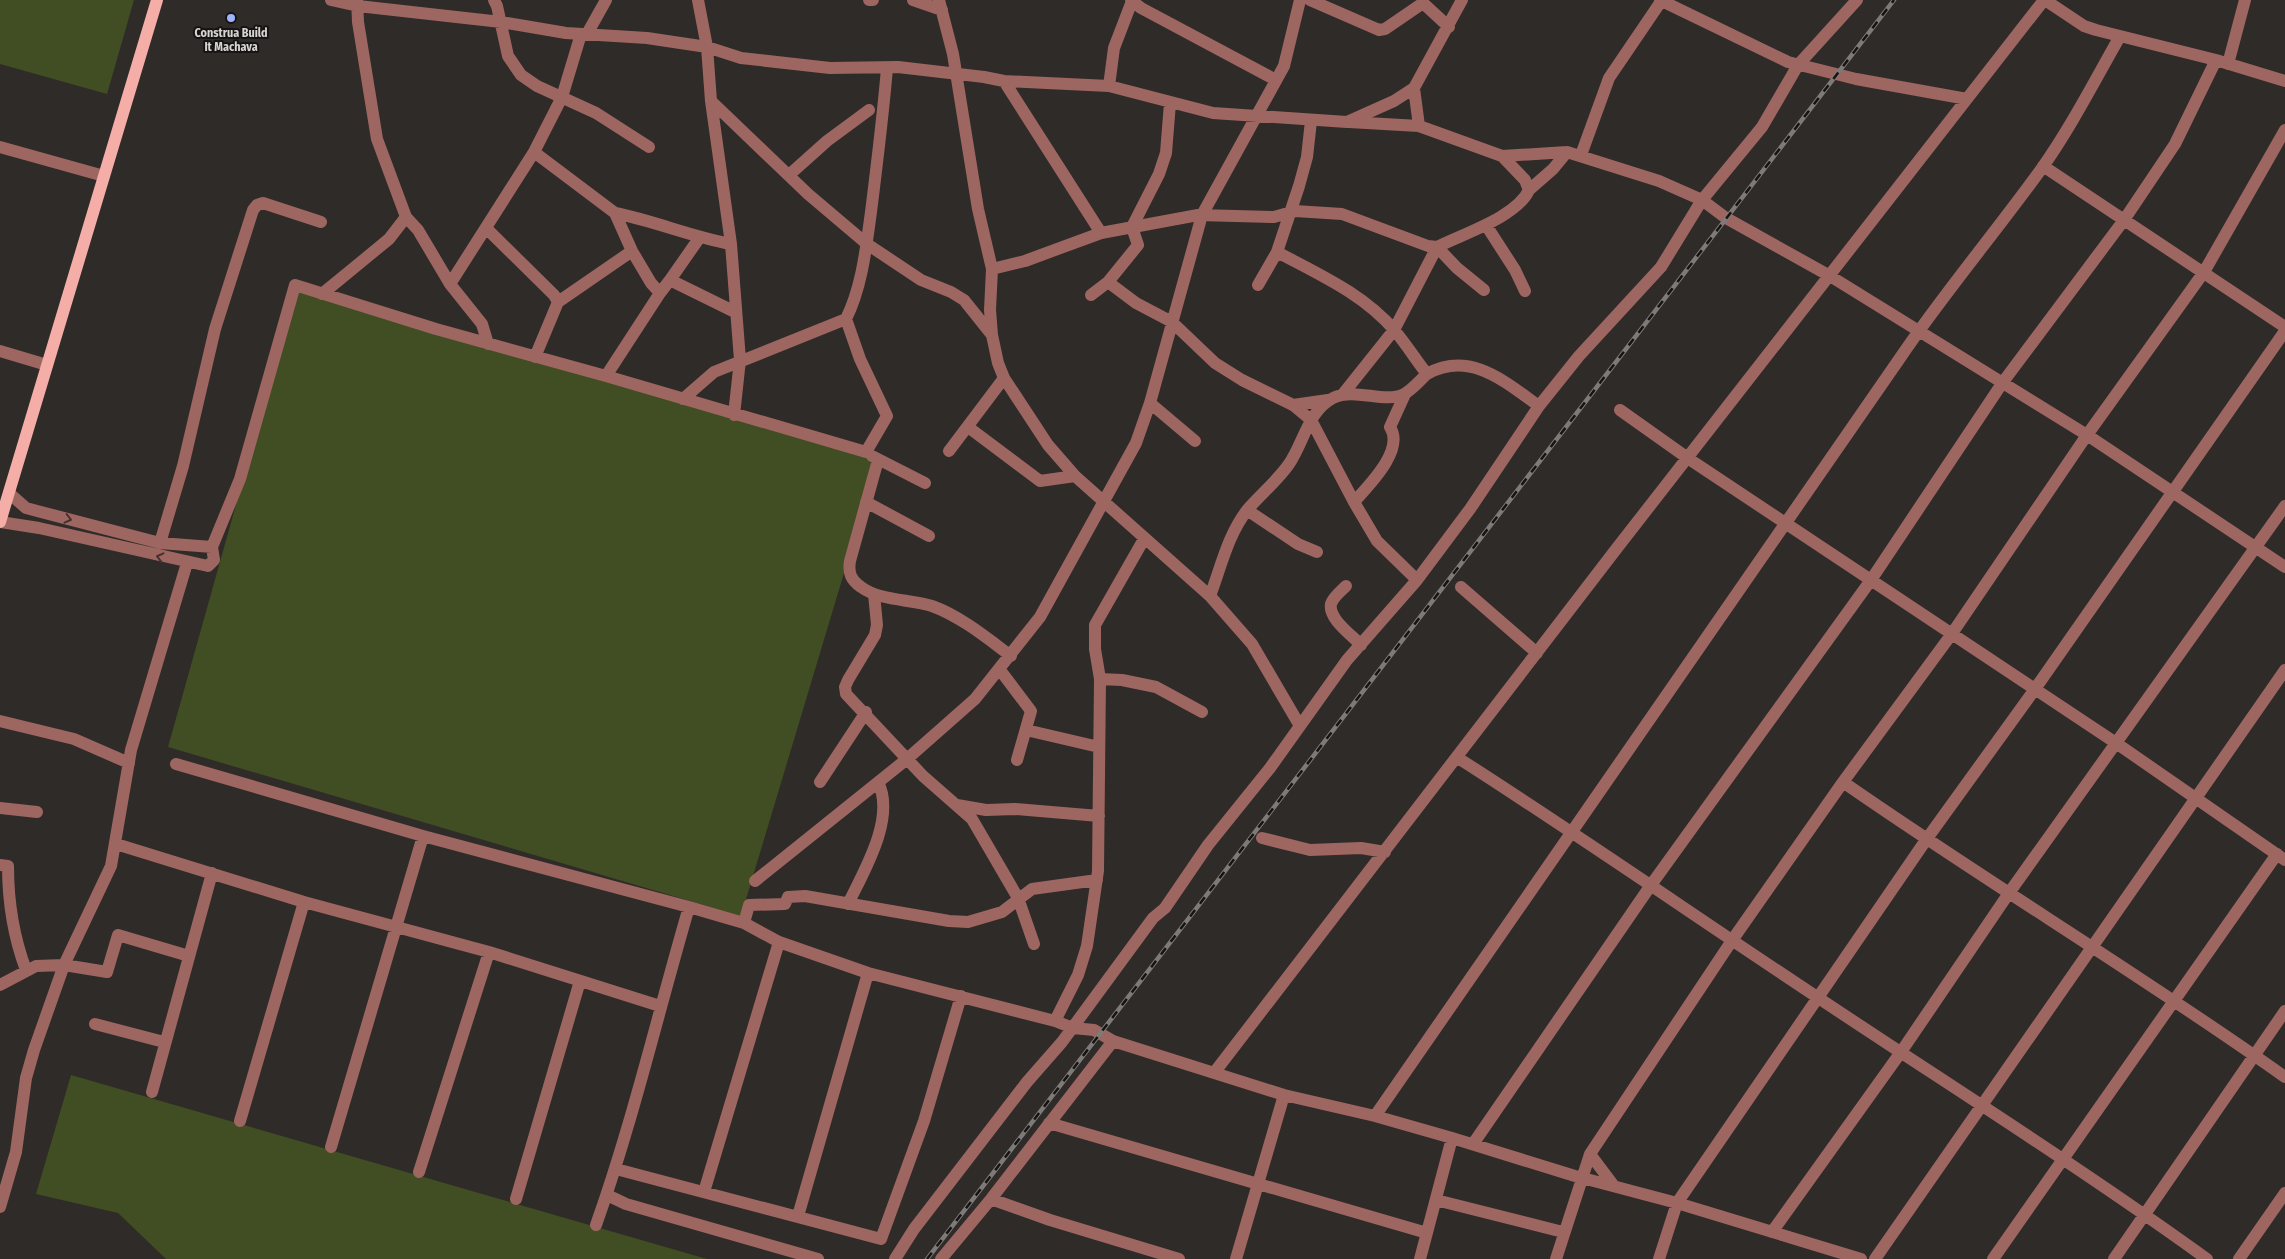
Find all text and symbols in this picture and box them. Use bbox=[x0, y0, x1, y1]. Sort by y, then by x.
marker: Construa Build It Machava bbox=[225, 12, 237, 24]
place label: Construa Build It Machava bbox=[194, 26, 268, 54]
one-way arrow bbox=[64, 514, 72, 524]
one-way arrow bbox=[155, 552, 164, 563]

